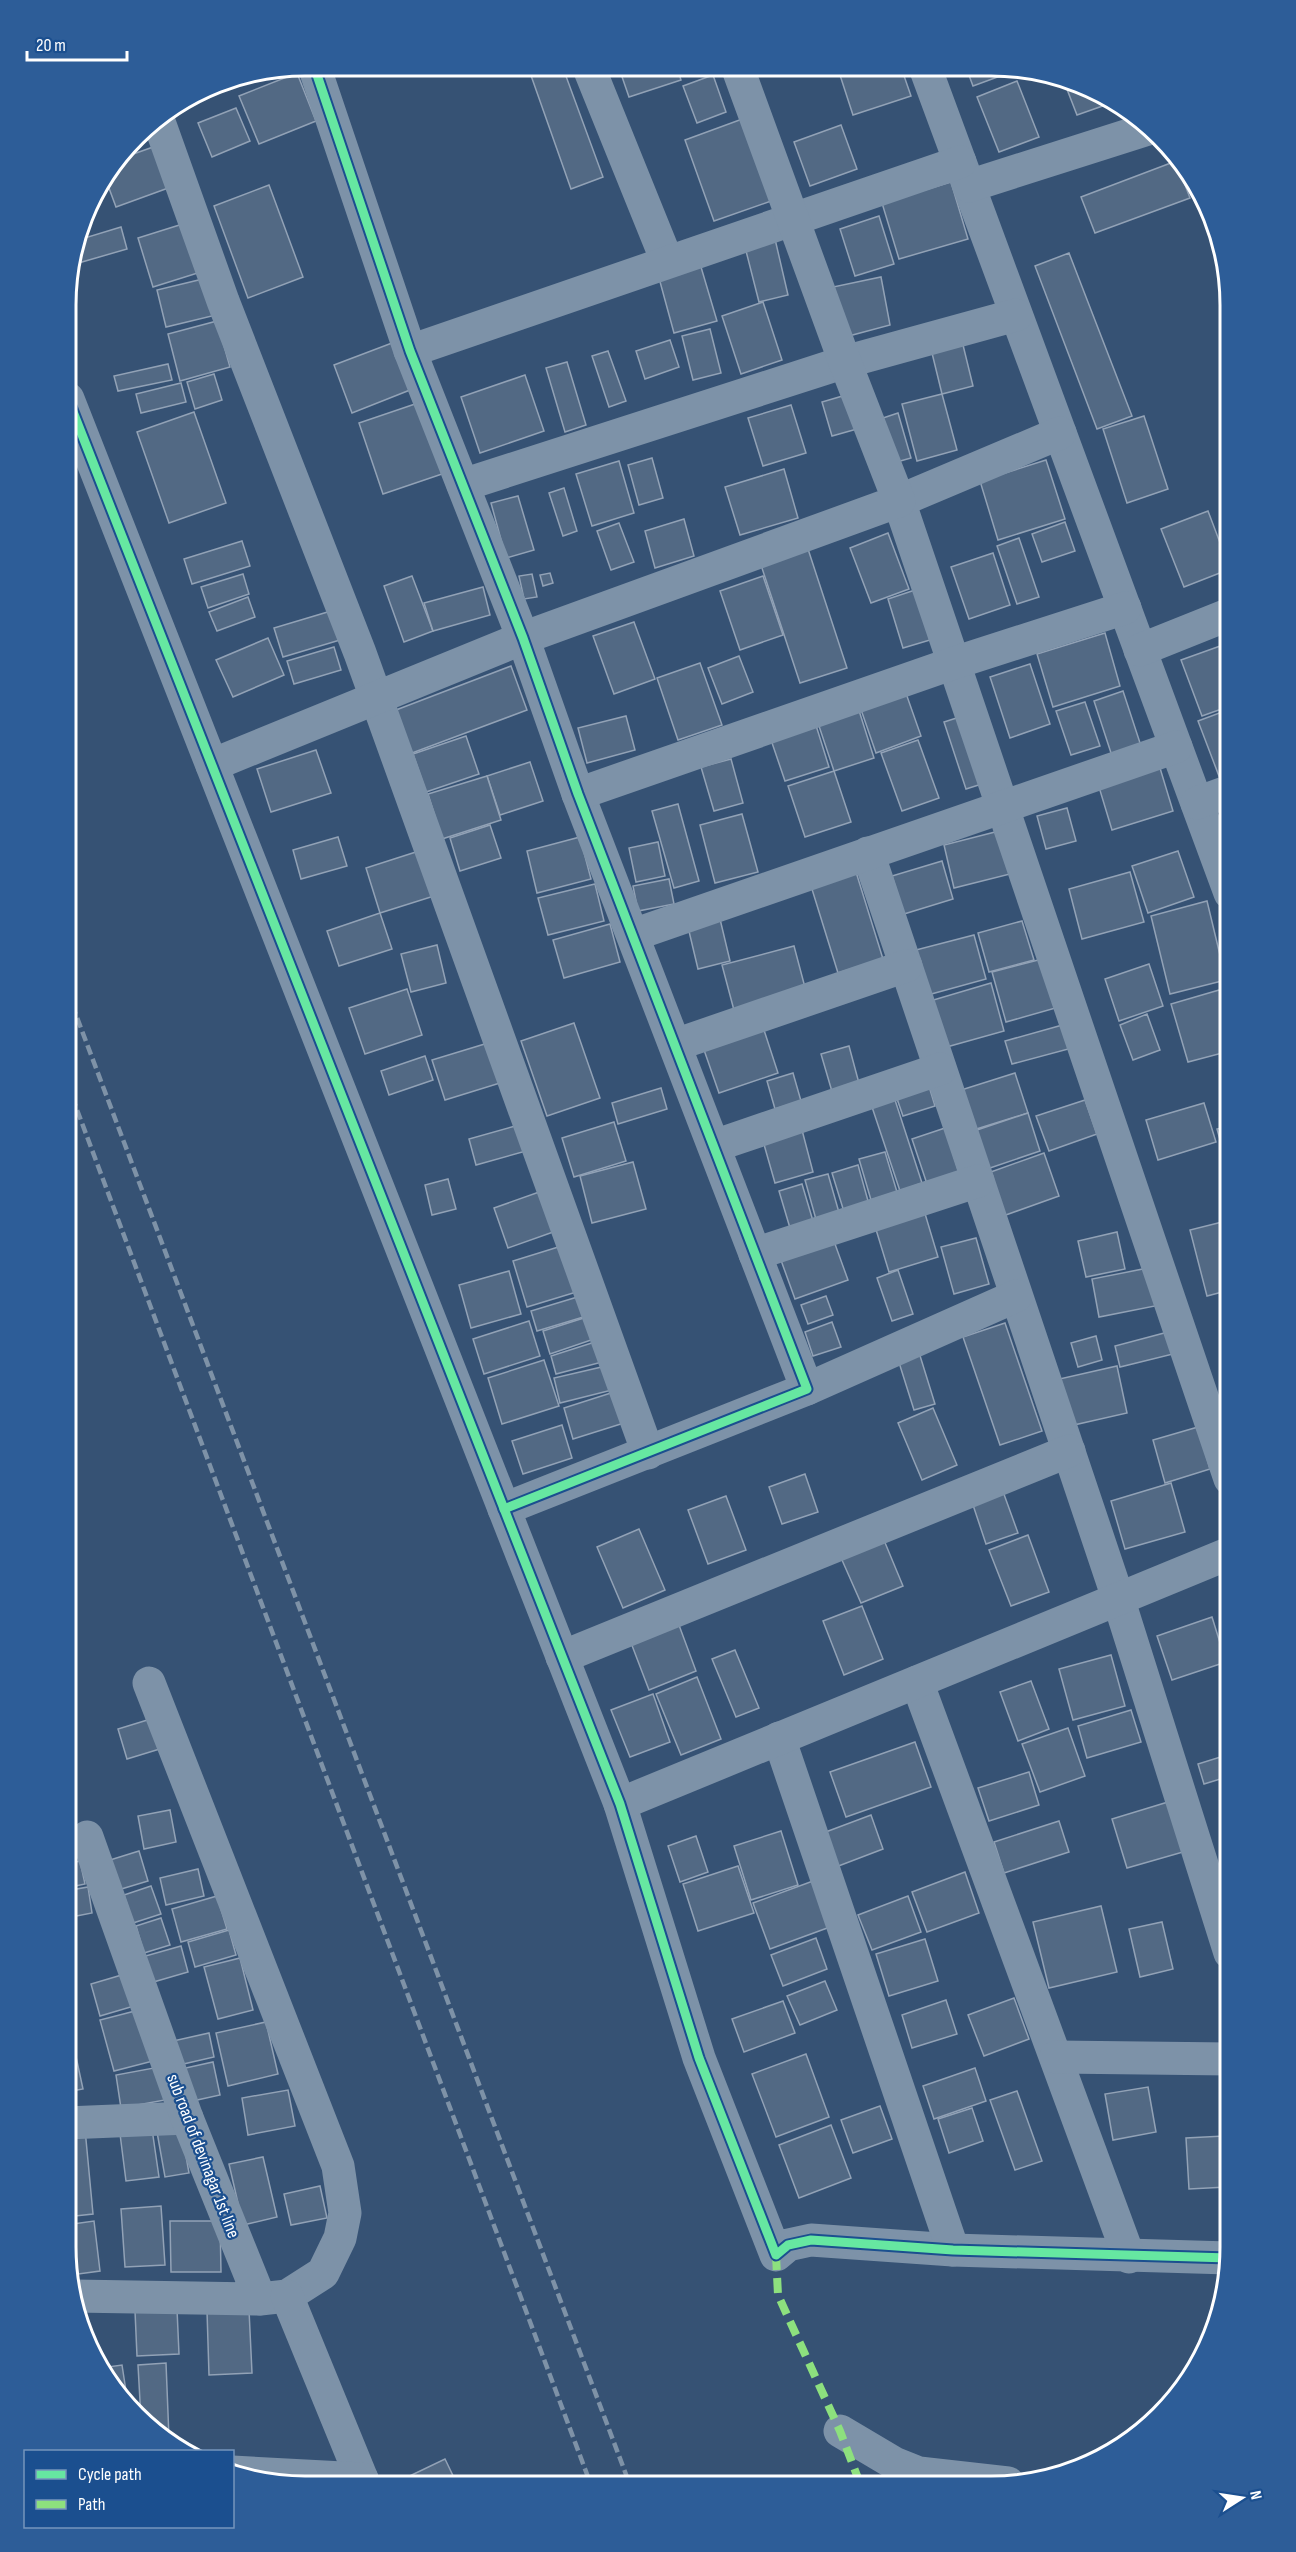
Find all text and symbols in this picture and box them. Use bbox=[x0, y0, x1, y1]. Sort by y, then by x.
scale bar bbox=[27, 24, 128, 62]
text: 20 m bbox=[36, 35, 66, 56]
street label: sub road of devinagar 1st line bbox=[162, 2071, 244, 2241]
legend bbox=[24, 2450, 234, 2528]
text: Cycle path bbox=[78, 2464, 142, 2485]
north arrow bbox=[1212, 2468, 1272, 2528]
text: N bbox=[1245, 2489, 1265, 2501]
text: Path bbox=[78, 2494, 106, 2515]

